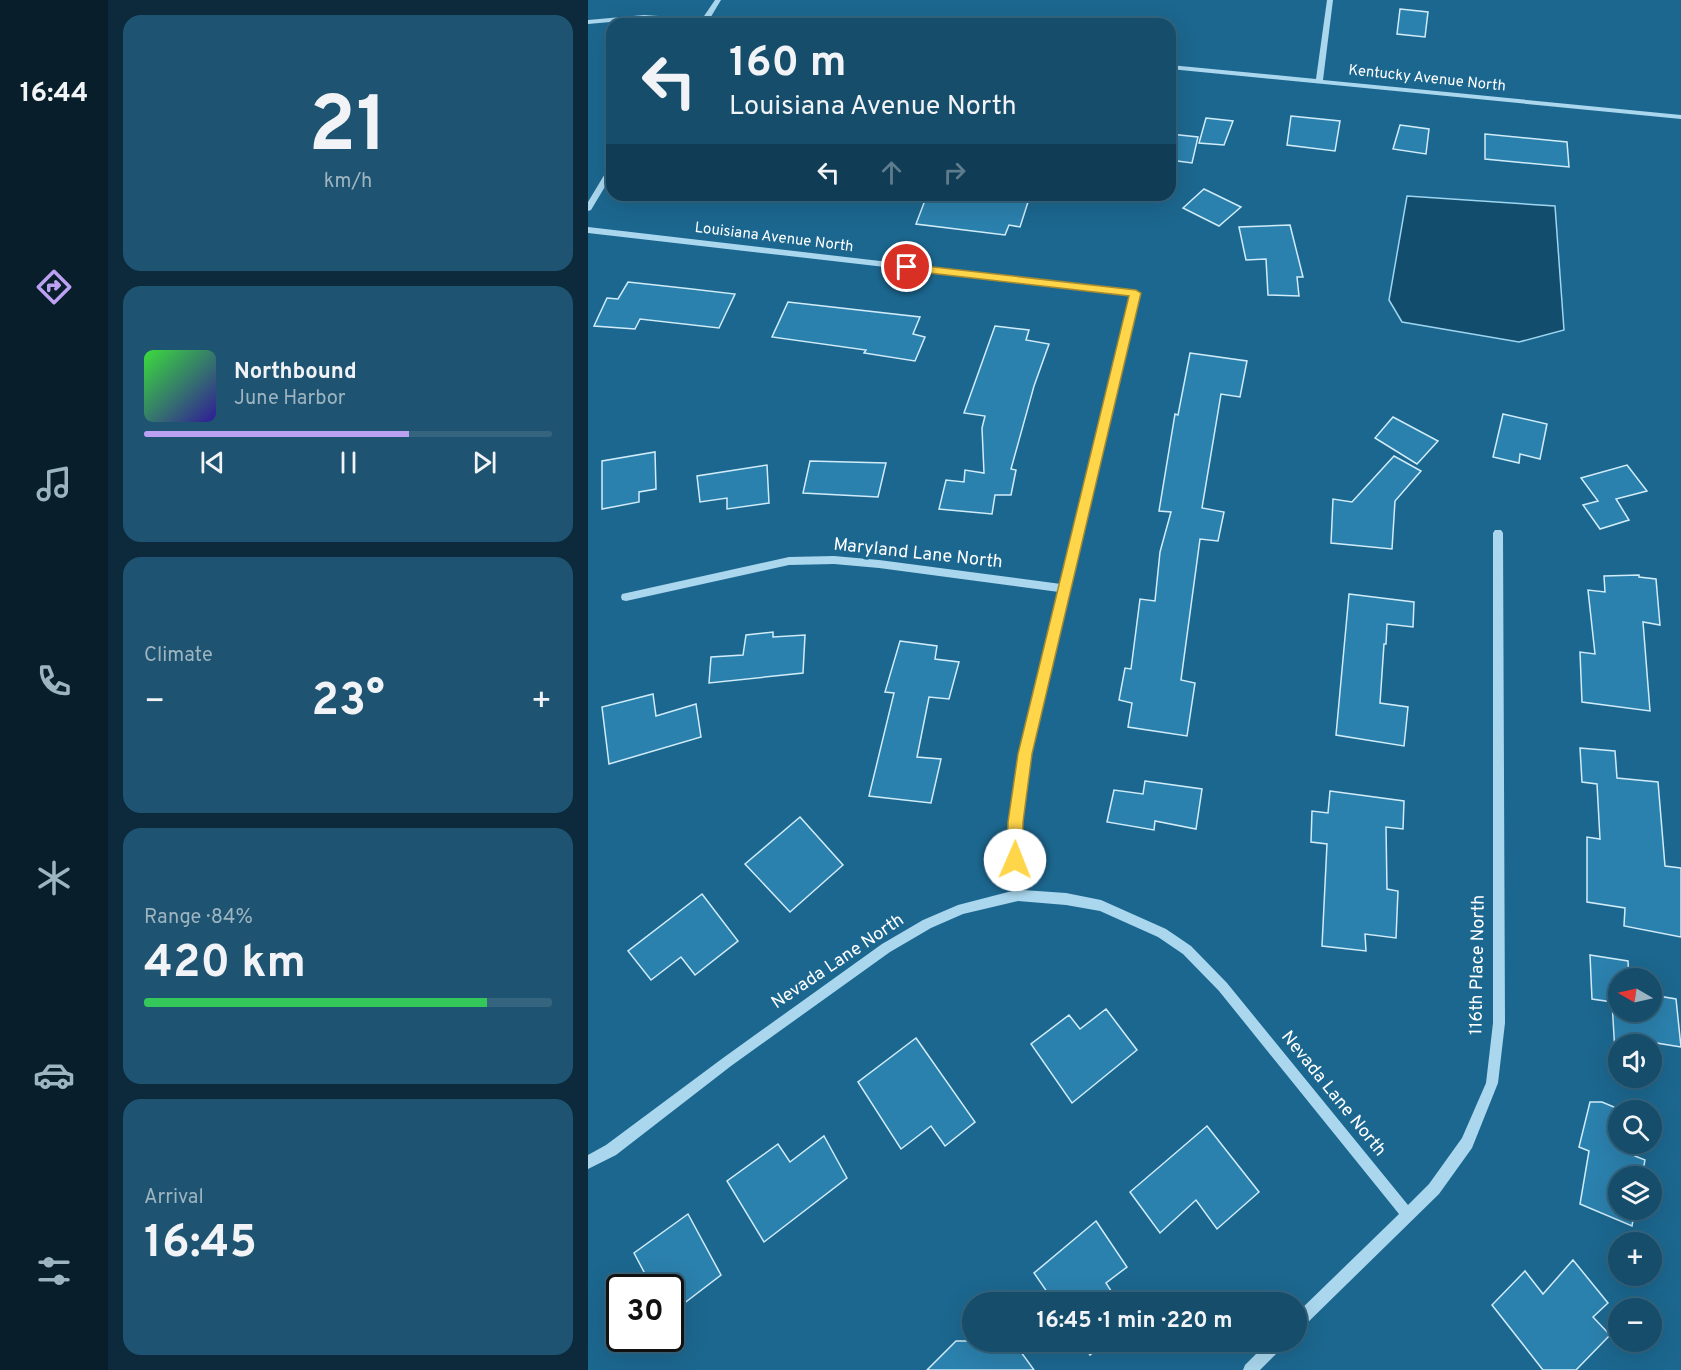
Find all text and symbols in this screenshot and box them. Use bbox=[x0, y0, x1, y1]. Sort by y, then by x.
text: 160 m bbox=[729, 38, 847, 91]
icon: left bbox=[630, 42, 708, 120]
street label: Kentucky Avenue North bbox=[1347, 61, 1507, 97]
text: 16:44 bbox=[20, 77, 88, 111]
text: 21 bbox=[309, 80, 387, 179]
text: Louisiana Avenue North bbox=[729, 90, 1017, 124]
icon: left bbox=[812, 156, 845, 189]
icon: ahead bbox=[875, 156, 908, 189]
icon: right bbox=[938, 156, 971, 189]
text: km/h bbox=[324, 169, 372, 195]
street label: Louisiana Avenue North bbox=[694, 219, 854, 257]
pin bbox=[881, 241, 932, 292]
icon: arrive bbox=[890, 250, 923, 283]
icon: directions bbox=[33, 266, 75, 308]
text: Northbound bbox=[234, 359, 357, 386]
text: June Harbor bbox=[234, 386, 346, 412]
icon: previous bbox=[196, 446, 229, 479]
icon: pause bbox=[332, 446, 365, 479]
icon: next bbox=[468, 446, 501, 479]
icon: music bbox=[33, 463, 75, 505]
street label: Maryland Lane North bbox=[832, 534, 1004, 574]
text: Climate bbox=[144, 643, 213, 669]
icon: phone bbox=[33, 660, 75, 702]
text: 23° bbox=[311, 674, 385, 731]
text: − bbox=[144, 682, 165, 724]
text: + bbox=[531, 682, 552, 724]
position arrow bbox=[983, 828, 1047, 892]
icon: climate bbox=[33, 857, 75, 899]
street label: 116th Place North bbox=[1465, 895, 1491, 1035]
text: Range · 84% bbox=[144, 905, 253, 931]
street label: Nevada Lane North bbox=[767, 909, 909, 1015]
text: 420 km bbox=[144, 936, 306, 993]
north arrow bbox=[1608, 968, 1662, 1022]
map controls bbox=[1608, 968, 1662, 1352]
street label: Nevada Lane North bbox=[1275, 1026, 1391, 1162]
button: sound bbox=[1608, 1034, 1662, 1088]
icon: car bbox=[33, 1054, 75, 1096]
button: search bbox=[1608, 1100, 1662, 1154]
button: layers bbox=[1608, 1166, 1662, 1220]
text: Arrival bbox=[144, 1185, 204, 1211]
text: 16:45 bbox=[144, 1216, 257, 1273]
button: + bbox=[1608, 1232, 1662, 1286]
icon: filters bbox=[33, 1250, 75, 1292]
speed limit sign: 30 bbox=[606, 1274, 684, 1352]
button: − bbox=[1608, 1298, 1662, 1352]
text: 16:45 · 1 min · 220 m bbox=[1036, 1308, 1233, 1335]

